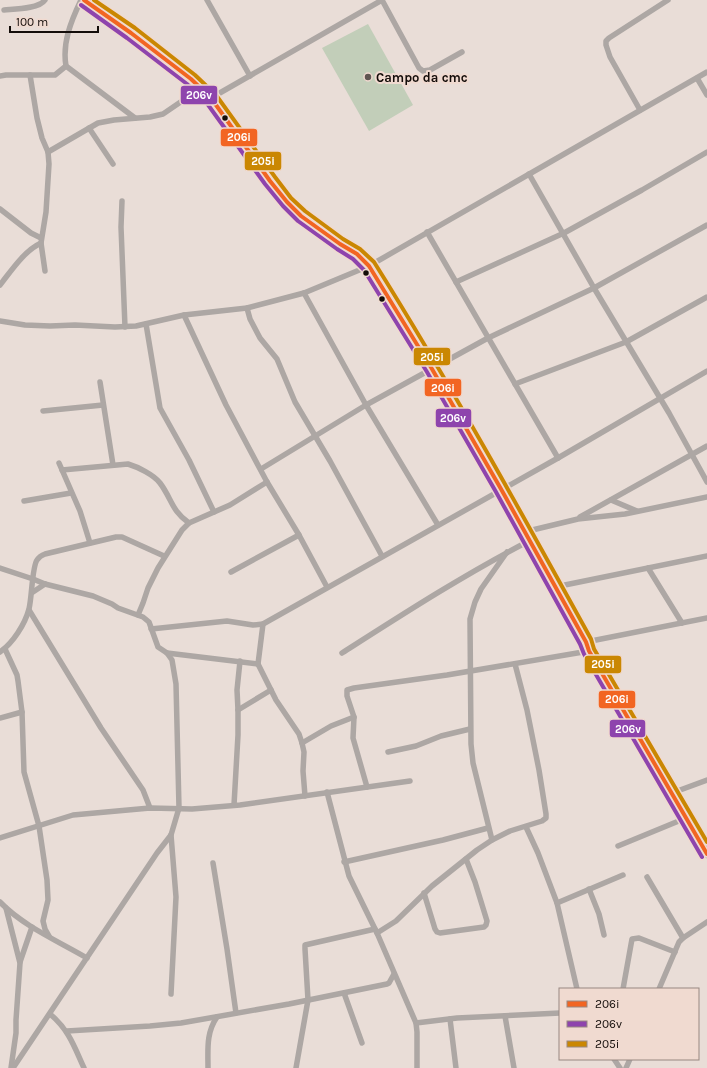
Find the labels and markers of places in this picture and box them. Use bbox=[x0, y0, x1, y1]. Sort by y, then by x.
place label: Campo da cmc bbox=[376, 70, 468, 85]
marker: Campo da cmc bbox=[363, 72, 373, 82]
unlabelled marker bbox=[220, 113, 230, 123]
unlabelled marker bbox=[361, 268, 371, 278]
unlabelled marker bbox=[377, 294, 387, 304]

